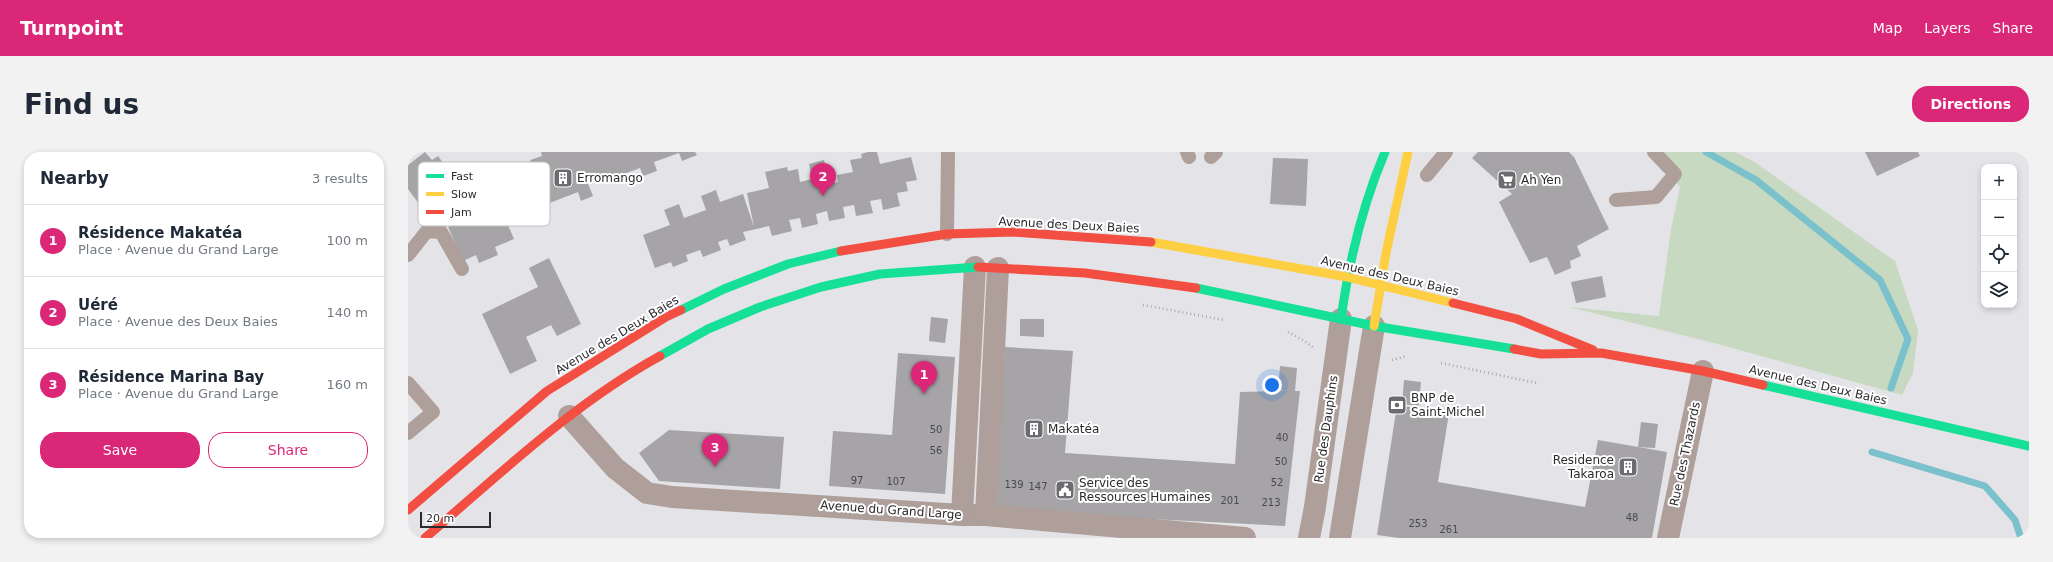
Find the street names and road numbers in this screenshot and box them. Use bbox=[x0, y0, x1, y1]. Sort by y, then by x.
street label: Avenue des Deux Baies bbox=[998, 214, 1140, 236]
street label: Avenue des Deux Baies bbox=[1320, 253, 1460, 299]
street label: Avenue des Deux Baies bbox=[553, 293, 681, 377]
street label: Avenue des Deux Baies bbox=[1748, 362, 1888, 408]
street label: Rue des Dauphins bbox=[1312, 374, 1340, 484]
street label: Rue des Thazards bbox=[1667, 401, 1703, 507]
street label: Avenue du Grand Large bbox=[820, 498, 962, 522]

